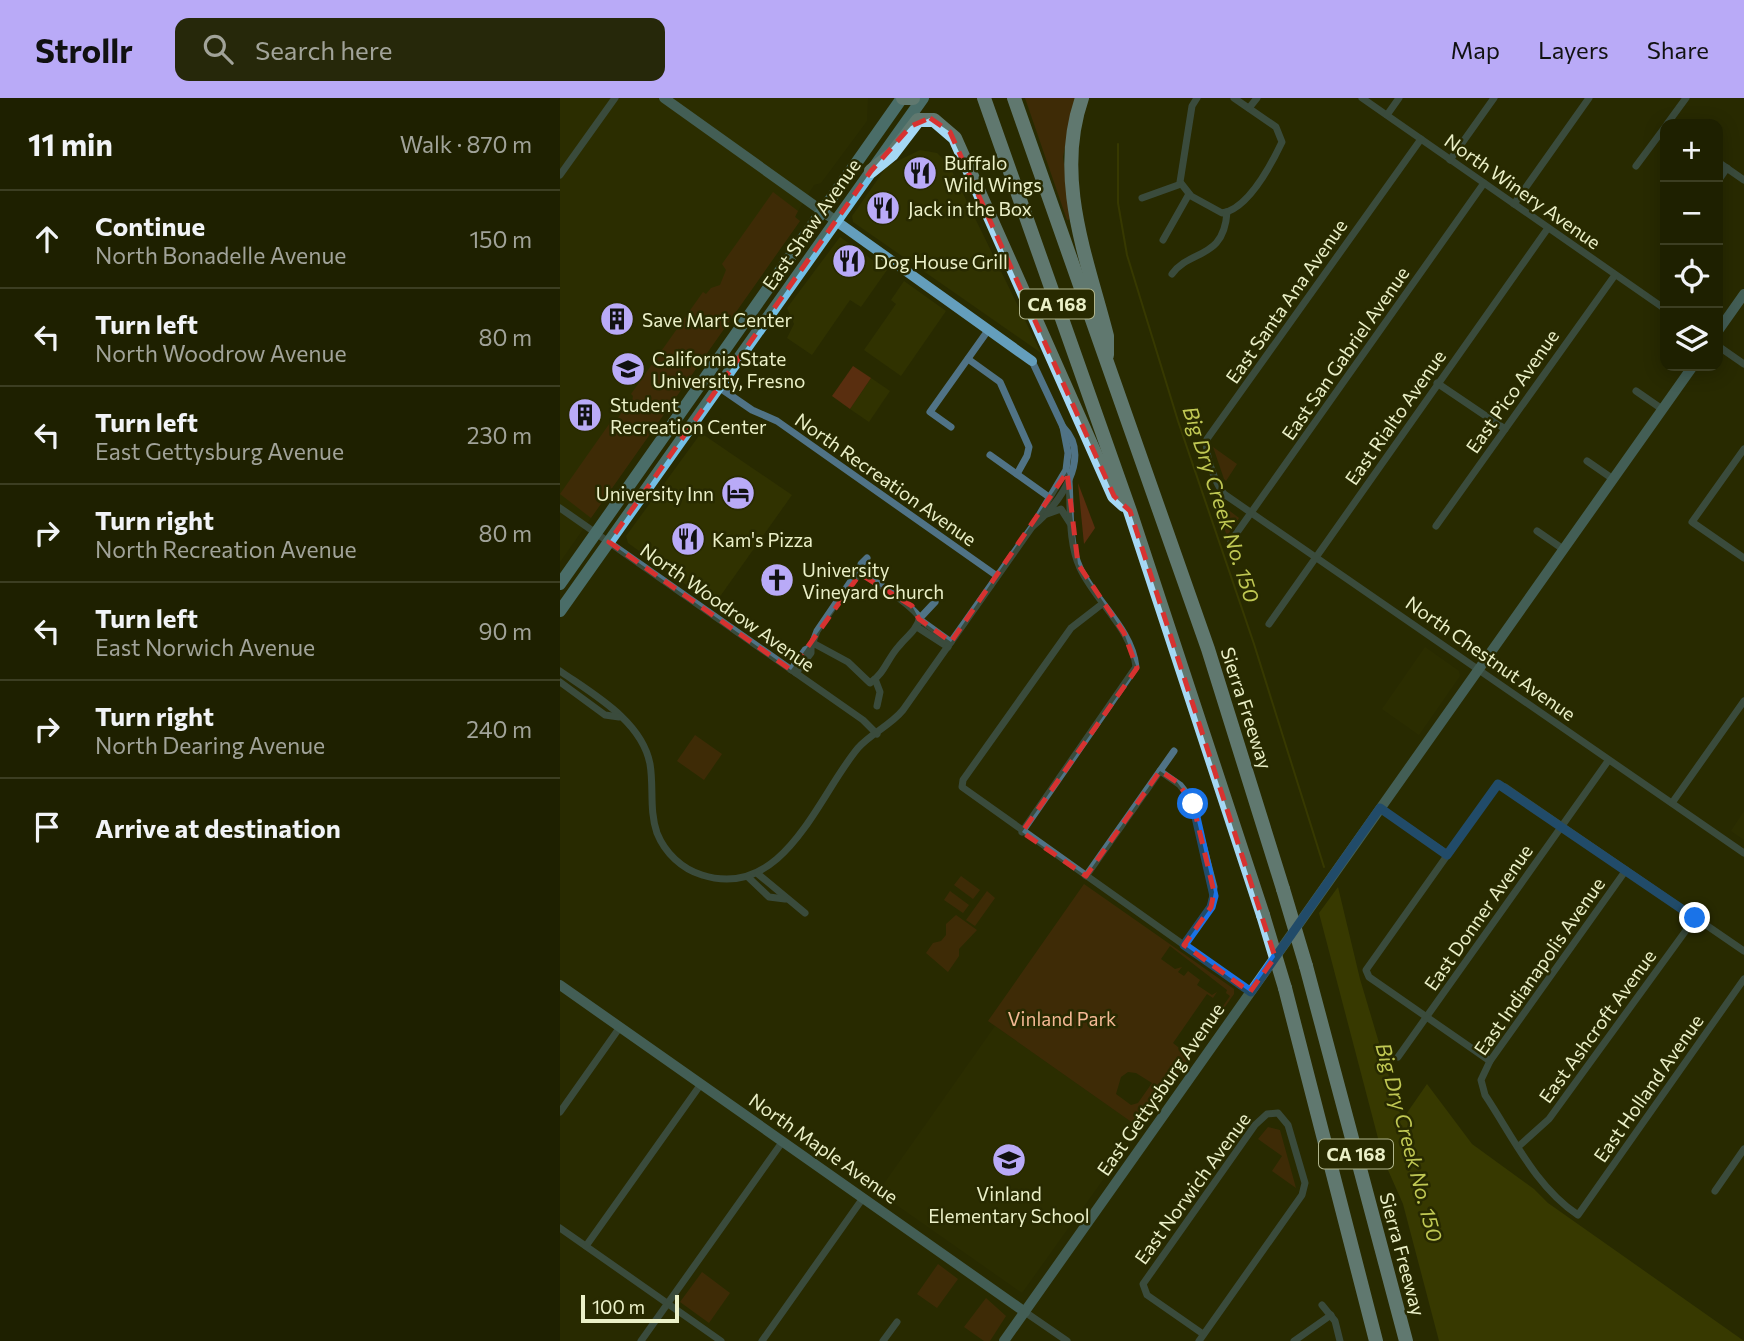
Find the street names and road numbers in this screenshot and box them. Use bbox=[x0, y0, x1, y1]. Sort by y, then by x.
street label: North Winery Avenue bbox=[1441, 128, 1605, 254]
street label: East Shaw Avenue bbox=[757, 154, 865, 294]
street label: East Santa Ana Avenue bbox=[1221, 214, 1351, 388]
street label: East San Gabriel Avenue bbox=[1276, 262, 1414, 444]
road number: CA 168 bbox=[1020, 289, 1094, 318]
street label: East Pico Avenue bbox=[1461, 325, 1563, 457]
street label: East Rialto Avenue bbox=[1340, 345, 1450, 489]
street label: North Recreation Avenue bbox=[791, 408, 981, 550]
street label: North Woodrow Avenue bbox=[636, 538, 820, 676]
street label: North Chestnut Avenue bbox=[1402, 591, 1580, 725]
street label: Sierra Freeway bbox=[1216, 644, 1278, 772]
street label: East Donner Avenue bbox=[1419, 840, 1537, 994]
street label: East Indianapolis Avenue bbox=[1469, 873, 1609, 1059]
street label: East Ashcroft Avenue bbox=[1534, 945, 1660, 1107]
street label: East Gettysburg Avenue bbox=[1092, 998, 1228, 1180]
street label: East Holland Avenue bbox=[1588, 1010, 1708, 1166]
street label: North Maple Avenue bbox=[745, 1088, 903, 1208]
street label: East Norwich Avenue bbox=[1129, 1108, 1255, 1268]
road number: CA 168 bbox=[1319, 1140, 1393, 1168]
street label: Sierra Freeway bbox=[1375, 1190, 1431, 1318]

